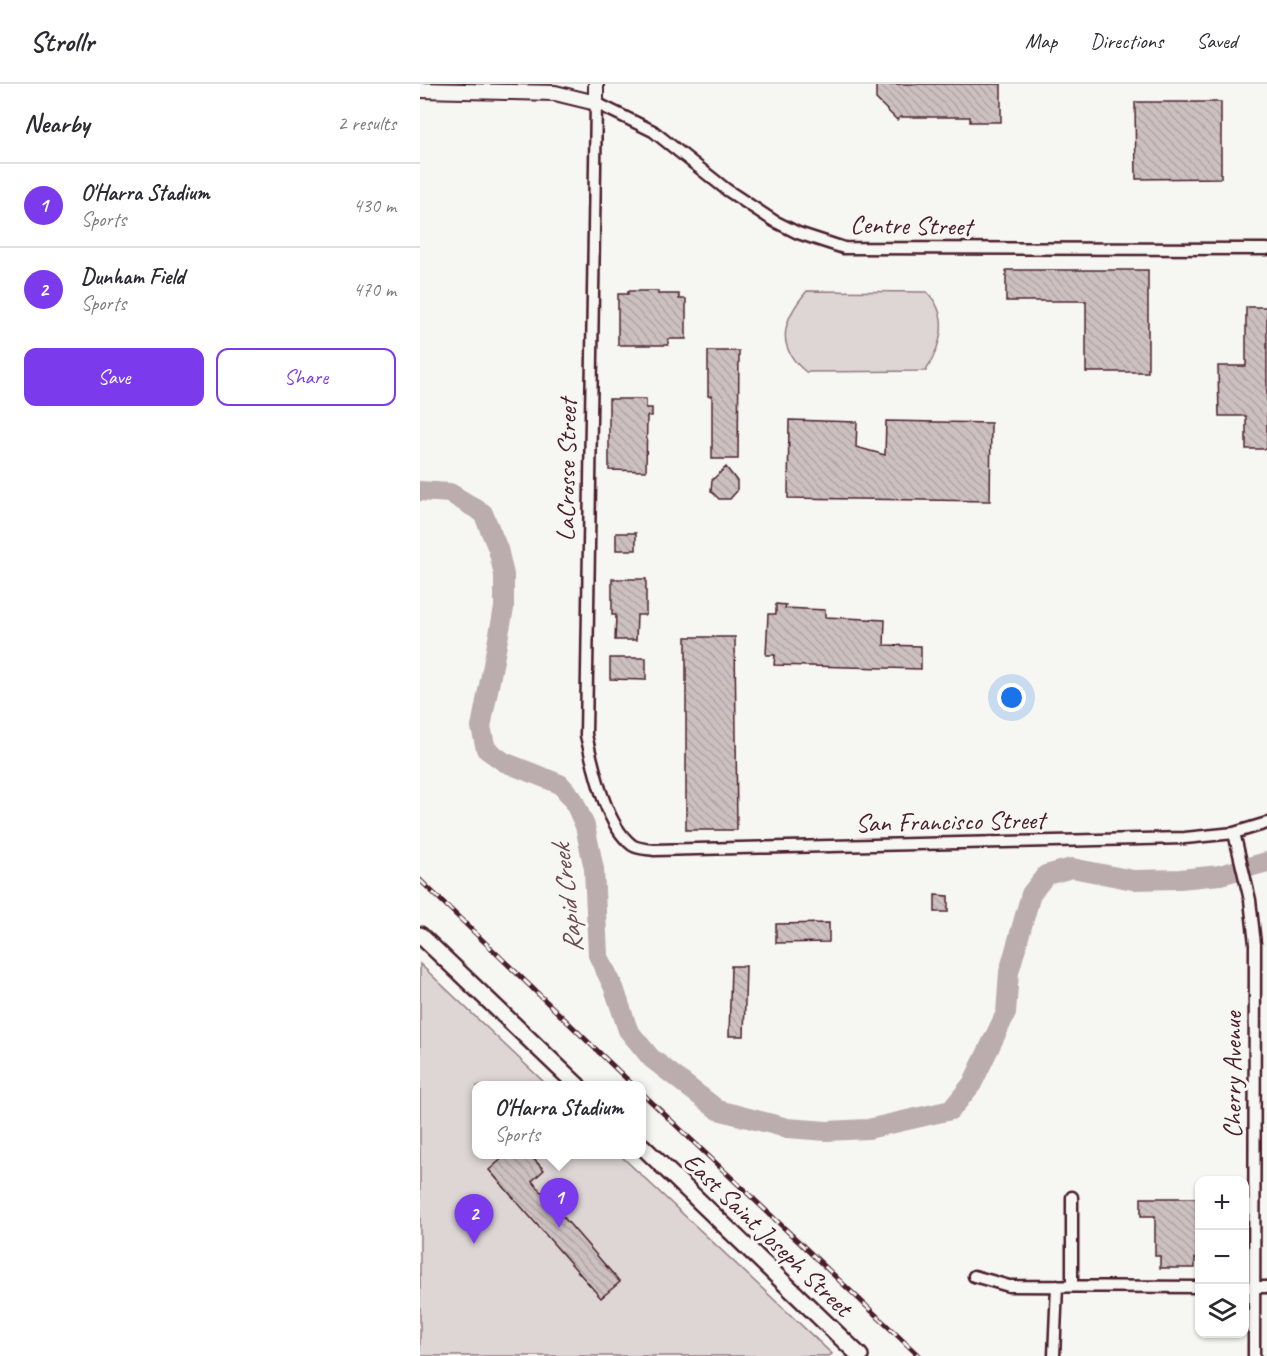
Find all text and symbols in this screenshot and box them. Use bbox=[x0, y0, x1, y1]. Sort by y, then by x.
text: Strollr bbox=[30, 24, 94, 59]
text: Map bbox=[1025, 28, 1057, 54]
text: Directions bbox=[1090, 28, 1163, 54]
text: Saved bbox=[1196, 28, 1237, 54]
text: Nearby bbox=[24, 107, 89, 140]
text: 2 results bbox=[337, 111, 396, 136]
text: O'Harra Stadium bbox=[81, 179, 209, 207]
text: 1 bbox=[39, 193, 48, 218]
text: 430 m bbox=[353, 193, 396, 218]
text: Sports bbox=[81, 207, 126, 232]
street label: Centre Street bbox=[850, 208, 976, 243]
text: Dunham Field bbox=[81, 263, 184, 291]
text: 2 bbox=[39, 277, 48, 302]
text: 470 m bbox=[353, 277, 396, 302]
text: Sports bbox=[81, 291, 126, 316]
button: Save bbox=[24, 348, 204, 406]
button: Share bbox=[216, 348, 396, 406]
street label: LaCrosse Street bbox=[549, 395, 584, 542]
your location bbox=[997, 683, 1026, 712]
street label: San Francisco Street bbox=[855, 803, 1048, 840]
water label: Rapid Creek bbox=[543, 838, 590, 955]
street label: Cherry Avenue bbox=[1216, 1010, 1249, 1138]
popup bbox=[472, 1081, 646, 1159]
text: O'Harra Stadium bbox=[495, 1094, 623, 1122]
text: Sports bbox=[495, 1122, 540, 1147]
street label: East Saint Joseph Street bbox=[676, 1145, 861, 1325]
map controls bbox=[1195, 1176, 1249, 1338]
button: + bbox=[1195, 1176, 1249, 1230]
pin: 1 bbox=[540, 1178, 578, 1228]
pin: 2 bbox=[454, 1194, 494, 1244]
button: − bbox=[1195, 1230, 1249, 1284]
button: layers bbox=[1195, 1284, 1249, 1338]

